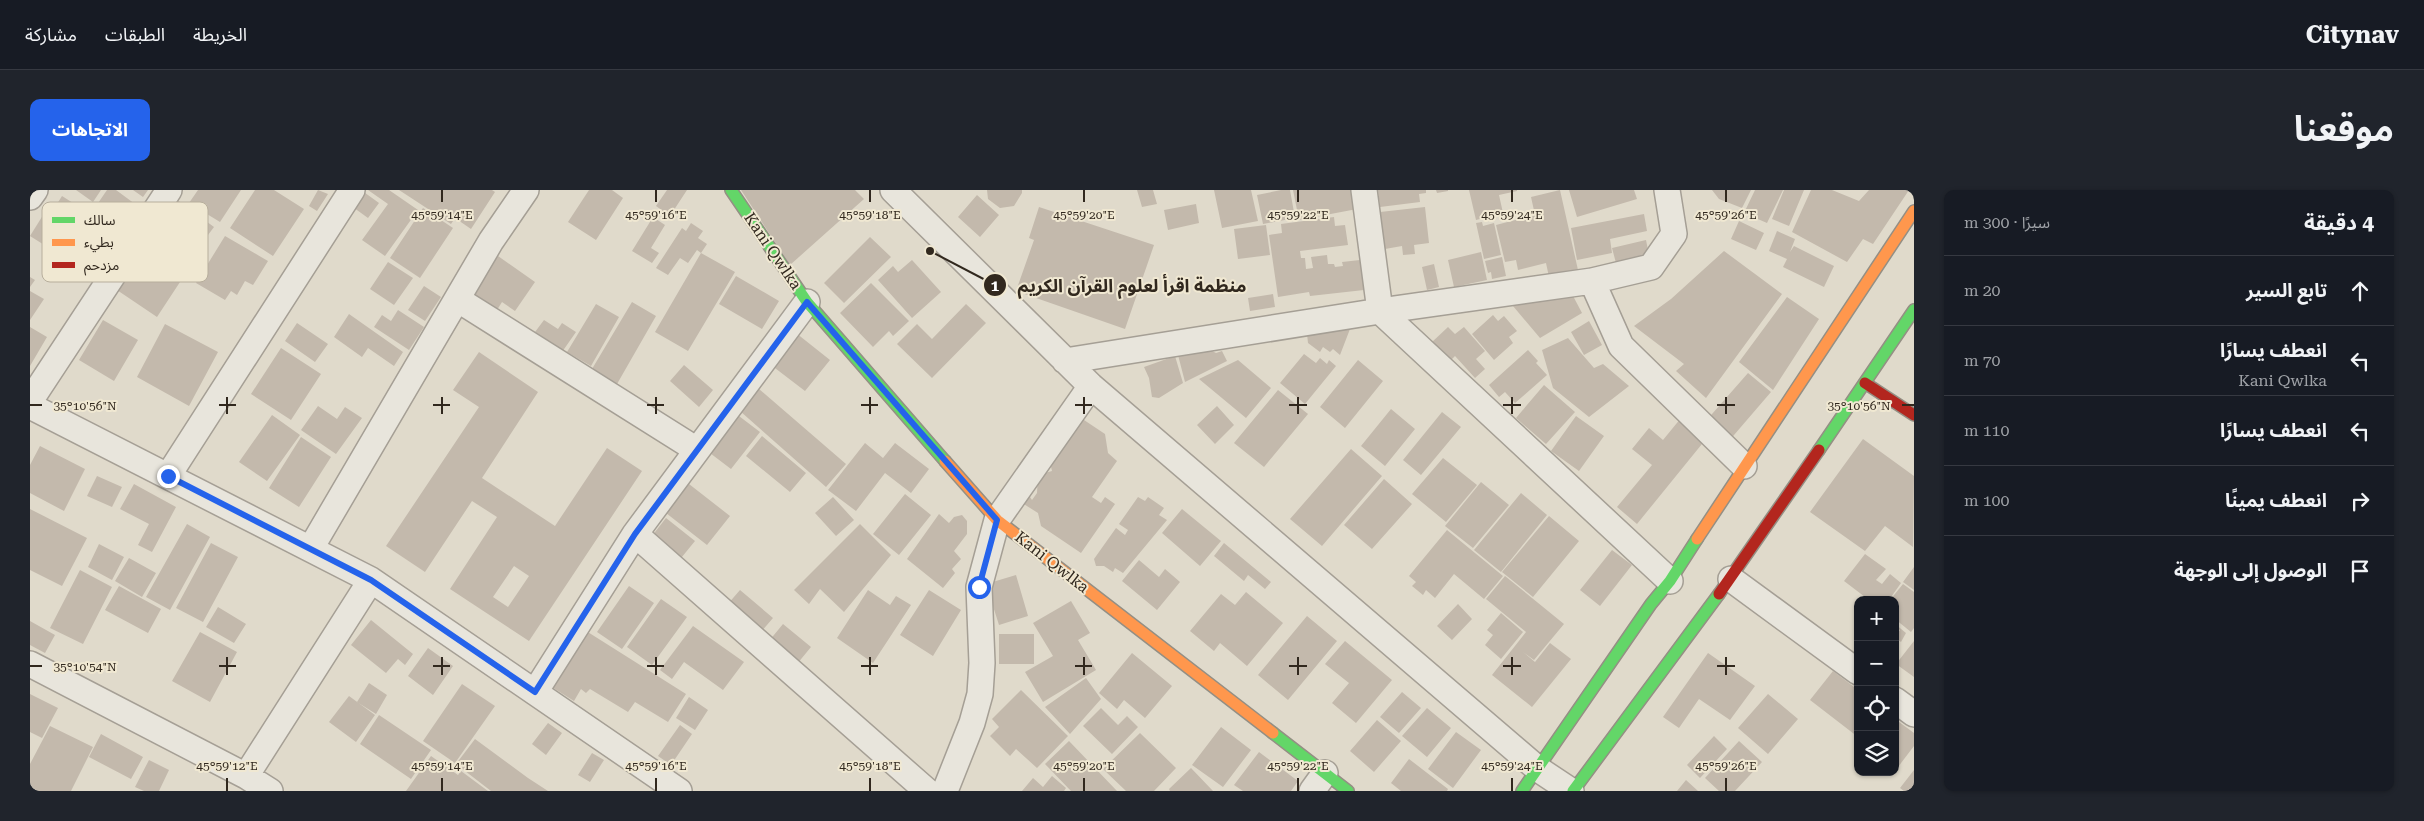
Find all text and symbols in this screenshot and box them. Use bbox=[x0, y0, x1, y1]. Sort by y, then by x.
text: Citynav bbox=[2306, 21, 2399, 49]
text: مشاركة bbox=[25, 24, 77, 45]
text: الطبقات bbox=[105, 24, 165, 45]
text: الخريطة bbox=[193, 24, 247, 45]
button: الاتجاهات bbox=[30, 99, 150, 161]
text: موقعنا bbox=[2294, 109, 2394, 150]
legend bbox=[42, 202, 208, 282]
text: 45°59'14"E bbox=[411, 208, 473, 222]
text: 45°59'16"E bbox=[625, 208, 687, 222]
text: 45°59'18"E bbox=[839, 208, 901, 222]
text: 45°59'20"E bbox=[1053, 208, 1115, 222]
text: 45°59'22"E bbox=[1267, 208, 1329, 222]
text: 45°59'24"E bbox=[1481, 208, 1543, 222]
text: 45°59'26"E bbox=[1695, 208, 1757, 222]
street label: Kani Qwlka bbox=[740, 209, 806, 293]
text: 4 دقيقة bbox=[2304, 211, 2374, 235]
text: سالك bbox=[84, 212, 116, 228]
text: سيرًا · 300 m bbox=[1964, 213, 2050, 232]
text: بطيء bbox=[84, 234, 114, 253]
text: مزدحم bbox=[84, 257, 119, 276]
callout: منظمة اقرأ لعلوم القرآن الكريم bbox=[983, 269, 1257, 302]
text: منظمة اقرأ لعلوم القرآن الكريم bbox=[1018, 273, 1246, 299]
text: 1 bbox=[991, 277, 1000, 295]
icon: ahead bbox=[2346, 277, 2374, 305]
text: تابع السير bbox=[2246, 279, 2327, 302]
text: 20 m bbox=[1964, 281, 2001, 300]
text: انعطف يسارًا bbox=[2220, 339, 2327, 362]
icon: left bbox=[2346, 347, 2374, 375]
text: 70 m bbox=[1964, 351, 2001, 370]
text: Kani Qwlka bbox=[2238, 371, 2327, 390]
text: 35°10'56"N bbox=[53, 399, 117, 413]
text: 35°10'56"N bbox=[1827, 399, 1891, 413]
icon: left bbox=[2346, 417, 2374, 445]
text: انعطف يسارًا bbox=[2220, 419, 2327, 442]
text: 110 m bbox=[1964, 421, 2010, 440]
route end bbox=[157, 465, 180, 488]
icon: right bbox=[2346, 487, 2374, 515]
text: انعطف يمينًا bbox=[2225, 489, 2327, 512]
text: 100 m bbox=[1964, 491, 2010, 510]
street label: Kani Qwlka bbox=[1011, 527, 1093, 597]
icon: arrive bbox=[2346, 557, 2374, 585]
text: الوصول إلى الوجهة bbox=[2174, 559, 2327, 582]
route start bbox=[968, 576, 991, 599]
map controls bbox=[1854, 596, 1899, 776]
button: + bbox=[1854, 596, 1899, 641]
button: − bbox=[1854, 641, 1899, 686]
text: 35°10'54"N bbox=[53, 660, 117, 674]
button: locate bbox=[1854, 686, 1899, 731]
button: layers bbox=[1854, 731, 1899, 776]
text: 45°59'12"E bbox=[196, 759, 258, 773]
text: 45°59'14"E bbox=[411, 759, 473, 773]
text: 45°59'16"E bbox=[625, 759, 687, 773]
text: 45°59'18"E bbox=[839, 759, 901, 773]
text: 45°59'20"E bbox=[1053, 759, 1115, 773]
text: 45°59'22"E bbox=[1267, 759, 1329, 773]
text: 45°59'24"E bbox=[1481, 759, 1543, 773]
text: 45°59'26"E bbox=[1695, 759, 1757, 773]

